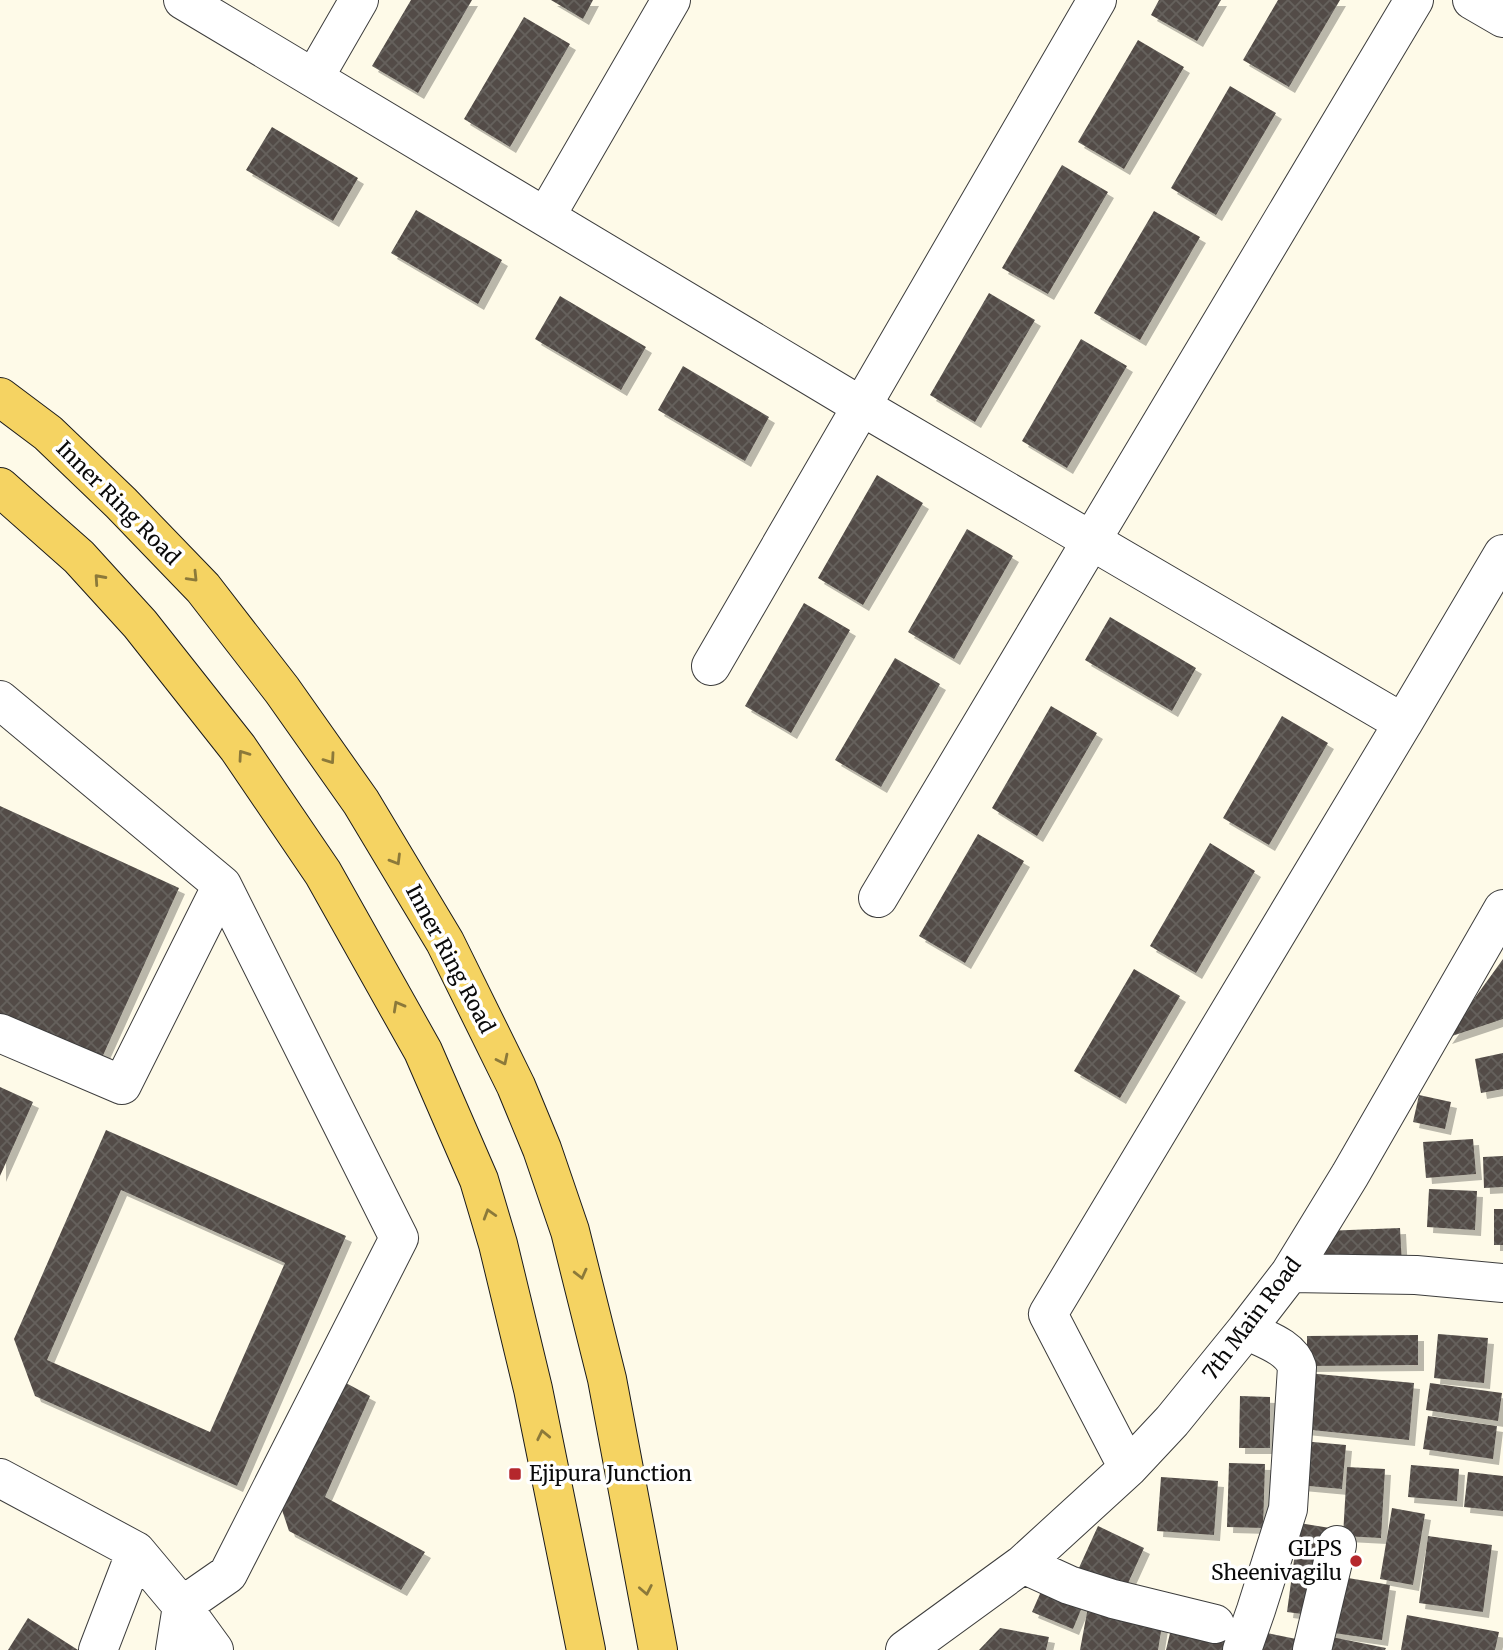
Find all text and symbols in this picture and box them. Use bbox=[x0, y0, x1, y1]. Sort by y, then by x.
street label: Inner Ring Road bbox=[51, 435, 186, 571]
one-way arrow bbox=[185, 569, 197, 582]
one-way arrow bbox=[95, 574, 107, 587]
one-way arrow bbox=[239, 750, 251, 763]
one-way arrow bbox=[322, 751, 334, 764]
one-way arrow bbox=[387, 853, 400, 866]
street label: Inner Ring Road bbox=[400, 880, 501, 1038]
one-way arrow bbox=[392, 1001, 406, 1014]
one-way arrow bbox=[495, 1053, 509, 1065]
one-way arrow bbox=[483, 1208, 498, 1220]
street label: 7th Main Road bbox=[1196, 1251, 1307, 1386]
one-way arrow bbox=[572, 1268, 587, 1280]
one-way arrow bbox=[536, 1429, 551, 1441]
place label: Ejipura Junction bbox=[529, 1460, 692, 1487]
marker: Ejipura Junction bbox=[507, 1466, 523, 1482]
place label: GLPS Sheenivagilu bbox=[1211, 1535, 1342, 1586]
marker: GLPS Sheenivagilu bbox=[1348, 1553, 1364, 1569]
one-way arrow bbox=[638, 1584, 653, 1596]

